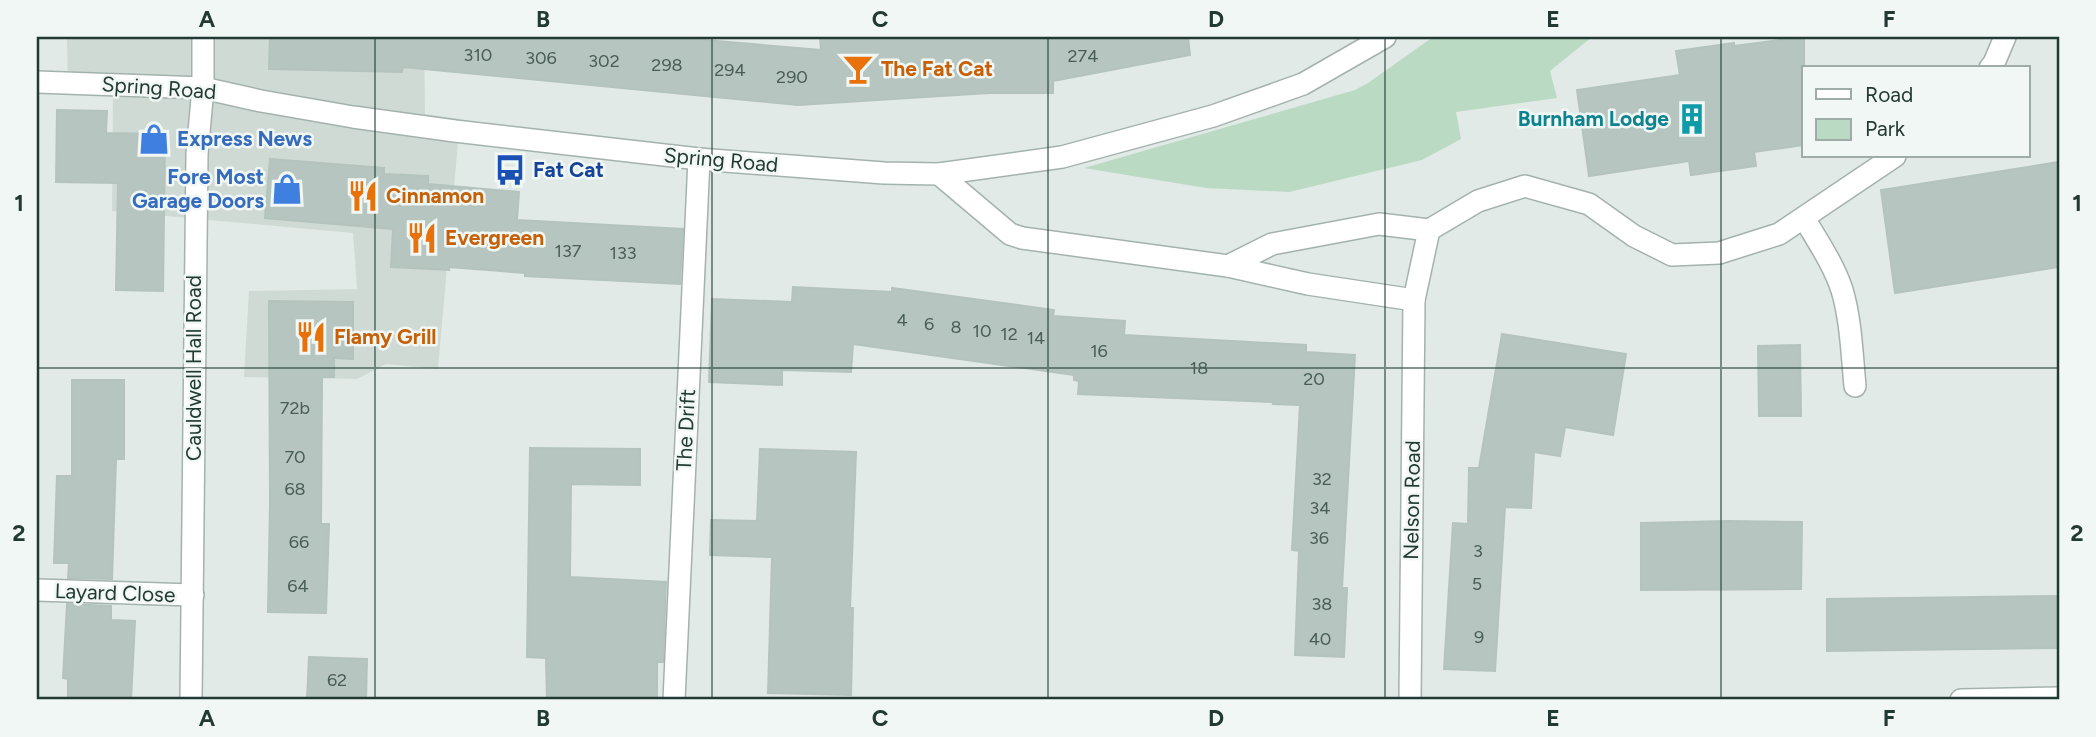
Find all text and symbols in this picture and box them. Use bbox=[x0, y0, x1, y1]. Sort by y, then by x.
text: A bbox=[199, 5, 216, 33]
text: B bbox=[536, 5, 550, 33]
text: C bbox=[872, 5, 889, 33]
text: D bbox=[1208, 5, 1224, 33]
text: E bbox=[1546, 5, 1560, 33]
text: F bbox=[1883, 5, 1896, 33]
house number: 310 bbox=[464, 44, 492, 66]
house number: 274 bbox=[1068, 45, 1098, 67]
house number: 306 bbox=[525, 47, 557, 69]
house number: 302 bbox=[588, 50, 620, 72]
bar icon: The Fat Cat bbox=[841, 52, 875, 86]
house number: 298 bbox=[651, 54, 683, 76]
place label: The Fat Cat bbox=[881, 56, 993, 81]
house number: 294 bbox=[714, 59, 746, 81]
house number: 290 bbox=[776, 66, 808, 88]
legend bbox=[1802, 66, 2030, 158]
street label: Spring Road bbox=[101, 71, 217, 104]
text: Road bbox=[1865, 82, 1913, 107]
building icon: Burnham Lodge bbox=[1675, 102, 1709, 136]
place label: Burnham Lodge bbox=[1518, 106, 1669, 131]
text: Park bbox=[1865, 116, 1906, 141]
shop icon: Express News bbox=[137, 122, 171, 156]
place label: Express News bbox=[177, 126, 312, 151]
street label: Spring Road bbox=[663, 142, 779, 177]
bus stop icon: Fat Cat bbox=[493, 153, 527, 187]
place label: Fat Cat bbox=[533, 157, 604, 182]
place label: Fore Most Garage Doors bbox=[132, 164, 264, 213]
shop icon: Fore Most Garage Doors bbox=[270, 172, 304, 206]
restaurant icon: Cinnamon bbox=[346, 179, 380, 213]
place label: Cinnamon bbox=[386, 183, 484, 208]
text: 1 bbox=[14, 189, 24, 217]
text: 1 bbox=[2072, 189, 2082, 217]
restaurant icon: Evergreen bbox=[405, 221, 439, 255]
place label: Evergreen bbox=[445, 225, 544, 250]
house number: 137 bbox=[555, 240, 582, 262]
house number: 133 bbox=[609, 242, 637, 264]
street label: Cauldwell Hall Road bbox=[181, 275, 206, 461]
house number: 4 bbox=[896, 309, 908, 331]
house number: 6 bbox=[924, 313, 934, 335]
house number: 8 bbox=[950, 316, 962, 338]
restaurant icon: Flamy Grill bbox=[294, 320, 328, 354]
house number: 10 bbox=[973, 320, 991, 342]
house number: 12 bbox=[1000, 323, 1018, 345]
place label: Flamy Grill bbox=[334, 324, 437, 349]
house number: 14 bbox=[1027, 327, 1045, 349]
house number: 16 bbox=[1090, 340, 1108, 362]
house number: 18 bbox=[1190, 357, 1208, 379]
house number: 20 bbox=[1303, 368, 1325, 390]
street label: The Drift bbox=[671, 388, 700, 472]
house number: 72b bbox=[280, 397, 310, 419]
street label: Nelson Road bbox=[1398, 440, 1425, 560]
house number: 70 bbox=[284, 446, 306, 468]
house number: 32 bbox=[1312, 468, 1332, 490]
house number: 68 bbox=[284, 478, 306, 500]
house number: 34 bbox=[1310, 497, 1330, 519]
text: 2 bbox=[12, 519, 26, 547]
text: 2 bbox=[2070, 519, 2084, 547]
house number: 36 bbox=[1309, 527, 1329, 549]
house number: 66 bbox=[289, 531, 309, 553]
house number: 3 bbox=[1473, 540, 1483, 562]
house number: 5 bbox=[1472, 573, 1482, 595]
house number: 64 bbox=[287, 575, 309, 597]
street label: Layard Close bbox=[54, 578, 176, 607]
house number: 38 bbox=[1312, 593, 1332, 615]
house number: 9 bbox=[1474, 626, 1484, 648]
house number: 40 bbox=[1309, 628, 1331, 650]
house number: 62 bbox=[327, 669, 347, 691]
text: A bbox=[199, 704, 216, 732]
text: B bbox=[536, 704, 550, 732]
text: C bbox=[872, 704, 889, 732]
text: D bbox=[1208, 704, 1224, 732]
text: E bbox=[1546, 704, 1560, 732]
text: F bbox=[1883, 704, 1896, 732]

